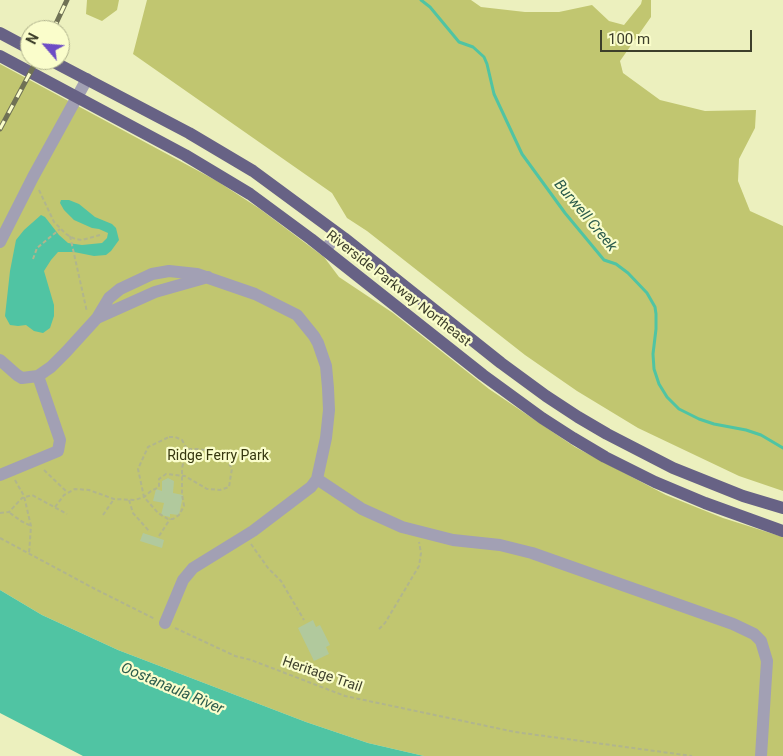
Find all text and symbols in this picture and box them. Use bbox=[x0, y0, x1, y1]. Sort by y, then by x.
north arrow bbox=[20, 20, 70, 70]
scale bar bbox=[603, 20, 756, 52]
text: 100 m bbox=[608, 30, 650, 48]
text: N bbox=[23, 31, 42, 47]
water label: Burwell Creek bbox=[550, 176, 620, 256]
street label: Riverside Parkway Northeast bbox=[322, 227, 474, 351]
park label: Ridge Ferry Park bbox=[167, 448, 269, 464]
street label: Heritage Trail bbox=[280, 654, 364, 696]
water label: Oostanaula River bbox=[118, 659, 226, 719]

